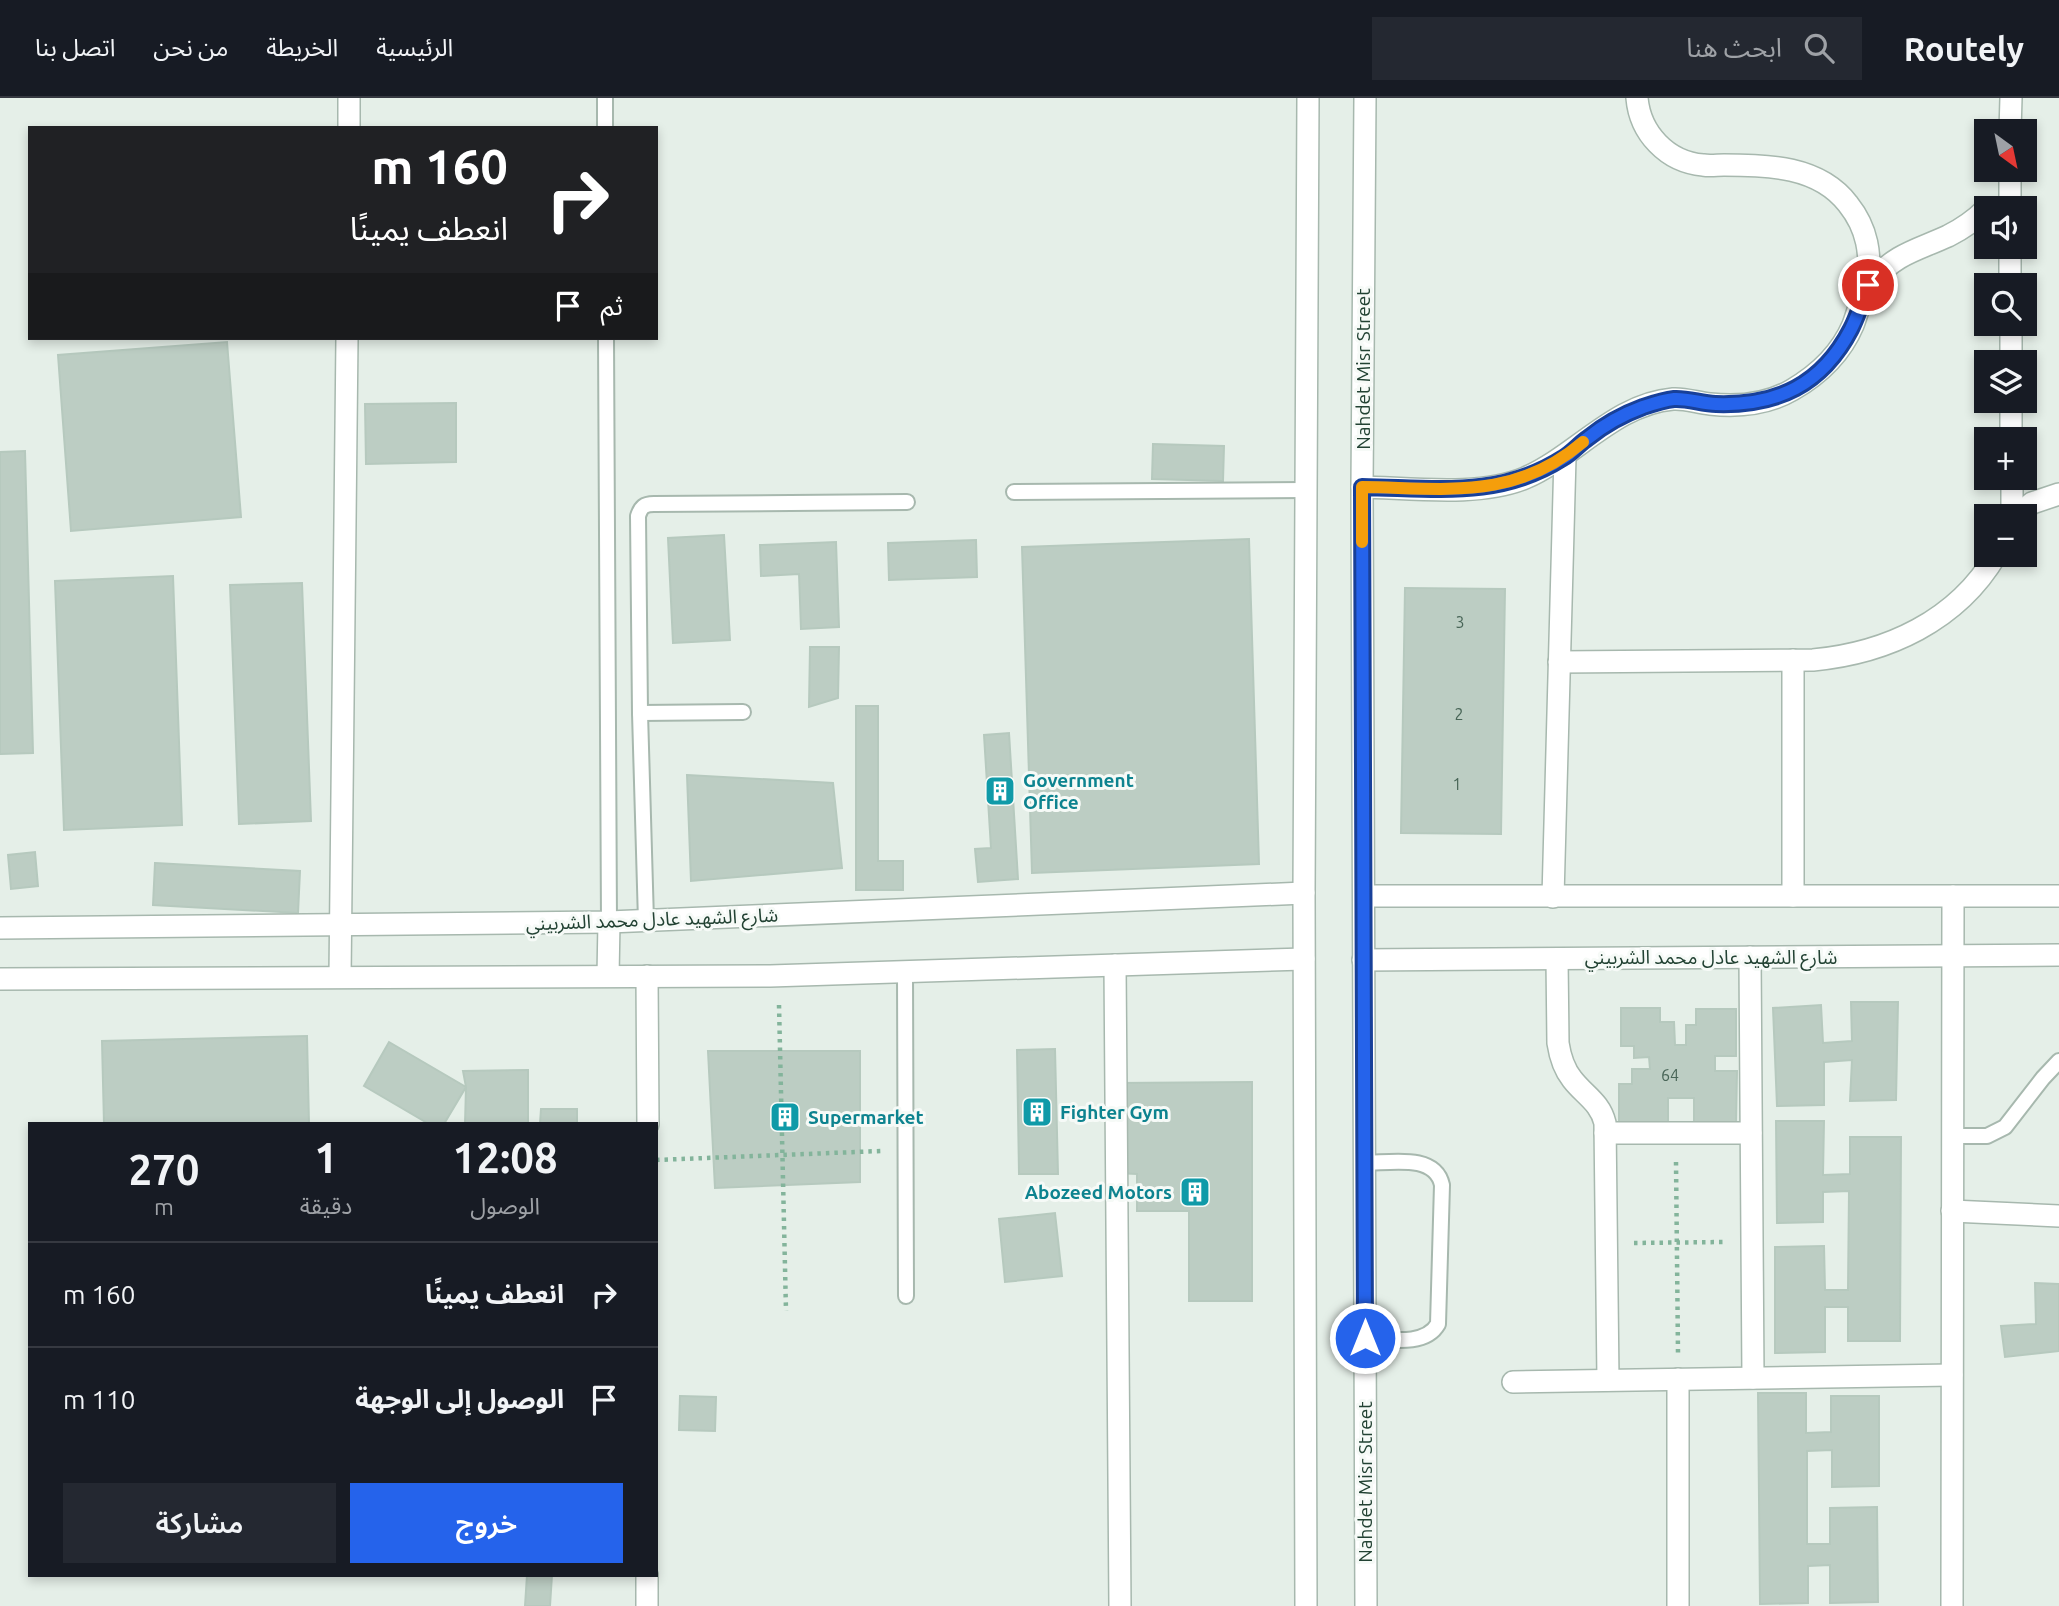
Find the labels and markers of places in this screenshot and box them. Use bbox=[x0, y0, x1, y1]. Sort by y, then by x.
pin bbox=[1838, 255, 1898, 315]
place label: Government Office bbox=[1023, 769, 1134, 813]
building icon: Government Office bbox=[983, 774, 1017, 808]
building icon: Fighter Gym bbox=[1020, 1095, 1054, 1129]
building icon: Supermarket bbox=[768, 1100, 802, 1134]
place label: Fighter Gym bbox=[1060, 1101, 1169, 1123]
place label: Supermarket bbox=[808, 1106, 924, 1128]
building icon: Abozeed Motors bbox=[1178, 1175, 1212, 1209]
place label: Abozeed Motors bbox=[1025, 1181, 1172, 1203]

